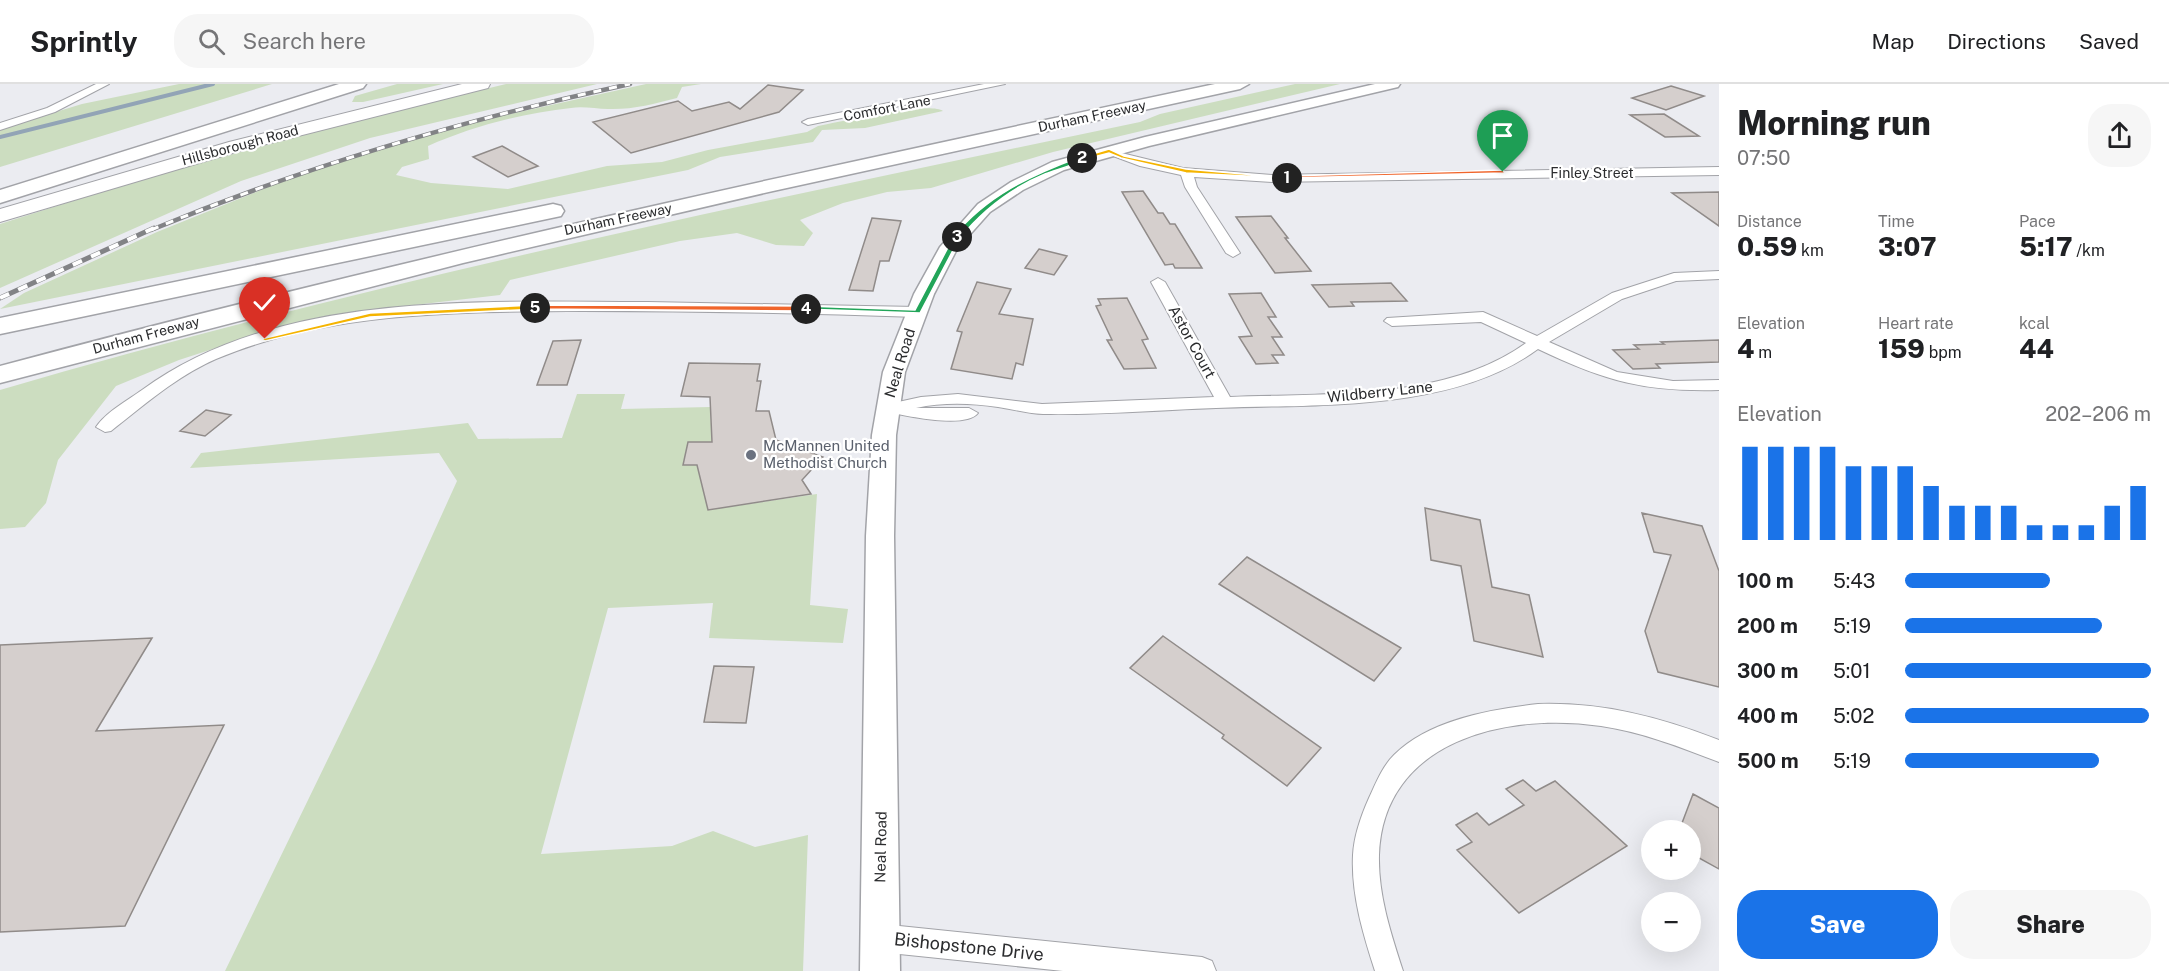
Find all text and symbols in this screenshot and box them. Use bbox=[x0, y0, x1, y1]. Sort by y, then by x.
search box bbox=[174, 14, 594, 68]
text: Sprintly bbox=[30, 25, 138, 58]
icon: search bbox=[195, 25, 228, 58]
text: Search here bbox=[243, 28, 366, 54]
text: Map bbox=[1872, 29, 1914, 54]
text: Directions bbox=[1947, 29, 2046, 54]
text: Saved bbox=[2079, 29, 2139, 54]
street label: Comfort Lane bbox=[842, 92, 932, 124]
street label: Durham Freeway bbox=[1037, 97, 1148, 135]
text: Morning run bbox=[1737, 104, 1931, 142]
button: share bbox=[2088, 104, 2151, 167]
pin bbox=[1477, 110, 1528, 172]
icon: arrive bbox=[1486, 119, 1519, 152]
street label: Hillsborough Road bbox=[180, 122, 300, 168]
pin: 2 bbox=[1067, 143, 1097, 173]
text: 07:50 bbox=[1737, 146, 1790, 170]
text: 2 bbox=[1077, 148, 1087, 167]
pin: 1 bbox=[1272, 163, 1302, 193]
street label: Finley Street bbox=[1550, 165, 1634, 181]
text: 1 bbox=[1284, 168, 1290, 187]
street label: Durham Freeway bbox=[563, 200, 674, 238]
text: Distance bbox=[1737, 212, 1802, 231]
text: Time bbox=[1878, 212, 1914, 231]
text: Pace bbox=[2019, 212, 2056, 231]
pin: 3 bbox=[942, 222, 972, 252]
text: 3 bbox=[952, 227, 962, 246]
text: 0.59 bbox=[1737, 231, 1797, 262]
text: 3:07 bbox=[1878, 231, 1937, 262]
text: 5:17 bbox=[2019, 231, 2072, 262]
text: km bbox=[1797, 241, 1824, 260]
text: /km bbox=[2072, 241, 2105, 260]
pin bbox=[239, 277, 290, 339]
icon: check bbox=[248, 286, 281, 319]
pin: 5 bbox=[520, 293, 550, 323]
pin: 4 bbox=[791, 294, 821, 324]
text: 5 bbox=[530, 298, 540, 317]
text: 4 bbox=[801, 299, 811, 318]
street label: Astor Court bbox=[1165, 302, 1219, 381]
street label: Durham Freeway bbox=[91, 313, 202, 357]
text: Elevation bbox=[1737, 314, 1805, 333]
text: Heart rate bbox=[1878, 314, 1954, 333]
text: kcal bbox=[2019, 314, 2050, 333]
street label: Neal Road bbox=[881, 326, 918, 400]
text: 4 bbox=[1737, 333, 1754, 364]
text: 159 bbox=[1878, 333, 1925, 364]
text: 44 bbox=[2019, 333, 2054, 364]
text: m bbox=[1754, 343, 1772, 362]
text: bpm bbox=[1925, 343, 1962, 362]
street label: Wildberry Lane bbox=[1326, 377, 1434, 406]
text: Elevation bbox=[1737, 402, 1822, 426]
text: 202–206 m bbox=[2045, 402, 2151, 426]
place label: McMannen United Methodist Church bbox=[763, 437, 890, 471]
marker: McMannen United Methodist Church bbox=[744, 448, 758, 462]
text: 100 m bbox=[1737, 569, 1794, 593]
text: 5:43 bbox=[1833, 569, 1875, 593]
text: 200 m bbox=[1737, 614, 1798, 638]
text: 5:19 bbox=[1833, 614, 1871, 638]
text: 300 m bbox=[1737, 659, 1798, 683]
text: 5:01 bbox=[1833, 659, 1871, 683]
text: 400 m bbox=[1737, 704, 1798, 728]
text: 5:02 bbox=[1833, 704, 1874, 728]
text: 500 m bbox=[1737, 749, 1799, 773]
text: 5:19 bbox=[1833, 749, 1871, 773]
street label: Neal Road bbox=[871, 811, 890, 883]
map controls bbox=[1641, 820, 1701, 952]
button: + bbox=[1641, 820, 1701, 880]
button: Save bbox=[1737, 890, 1938, 959]
button: Share bbox=[1950, 890, 2151, 959]
button: − bbox=[1641, 892, 1701, 952]
street label: Bishopstone Drive bbox=[893, 928, 1045, 965]

